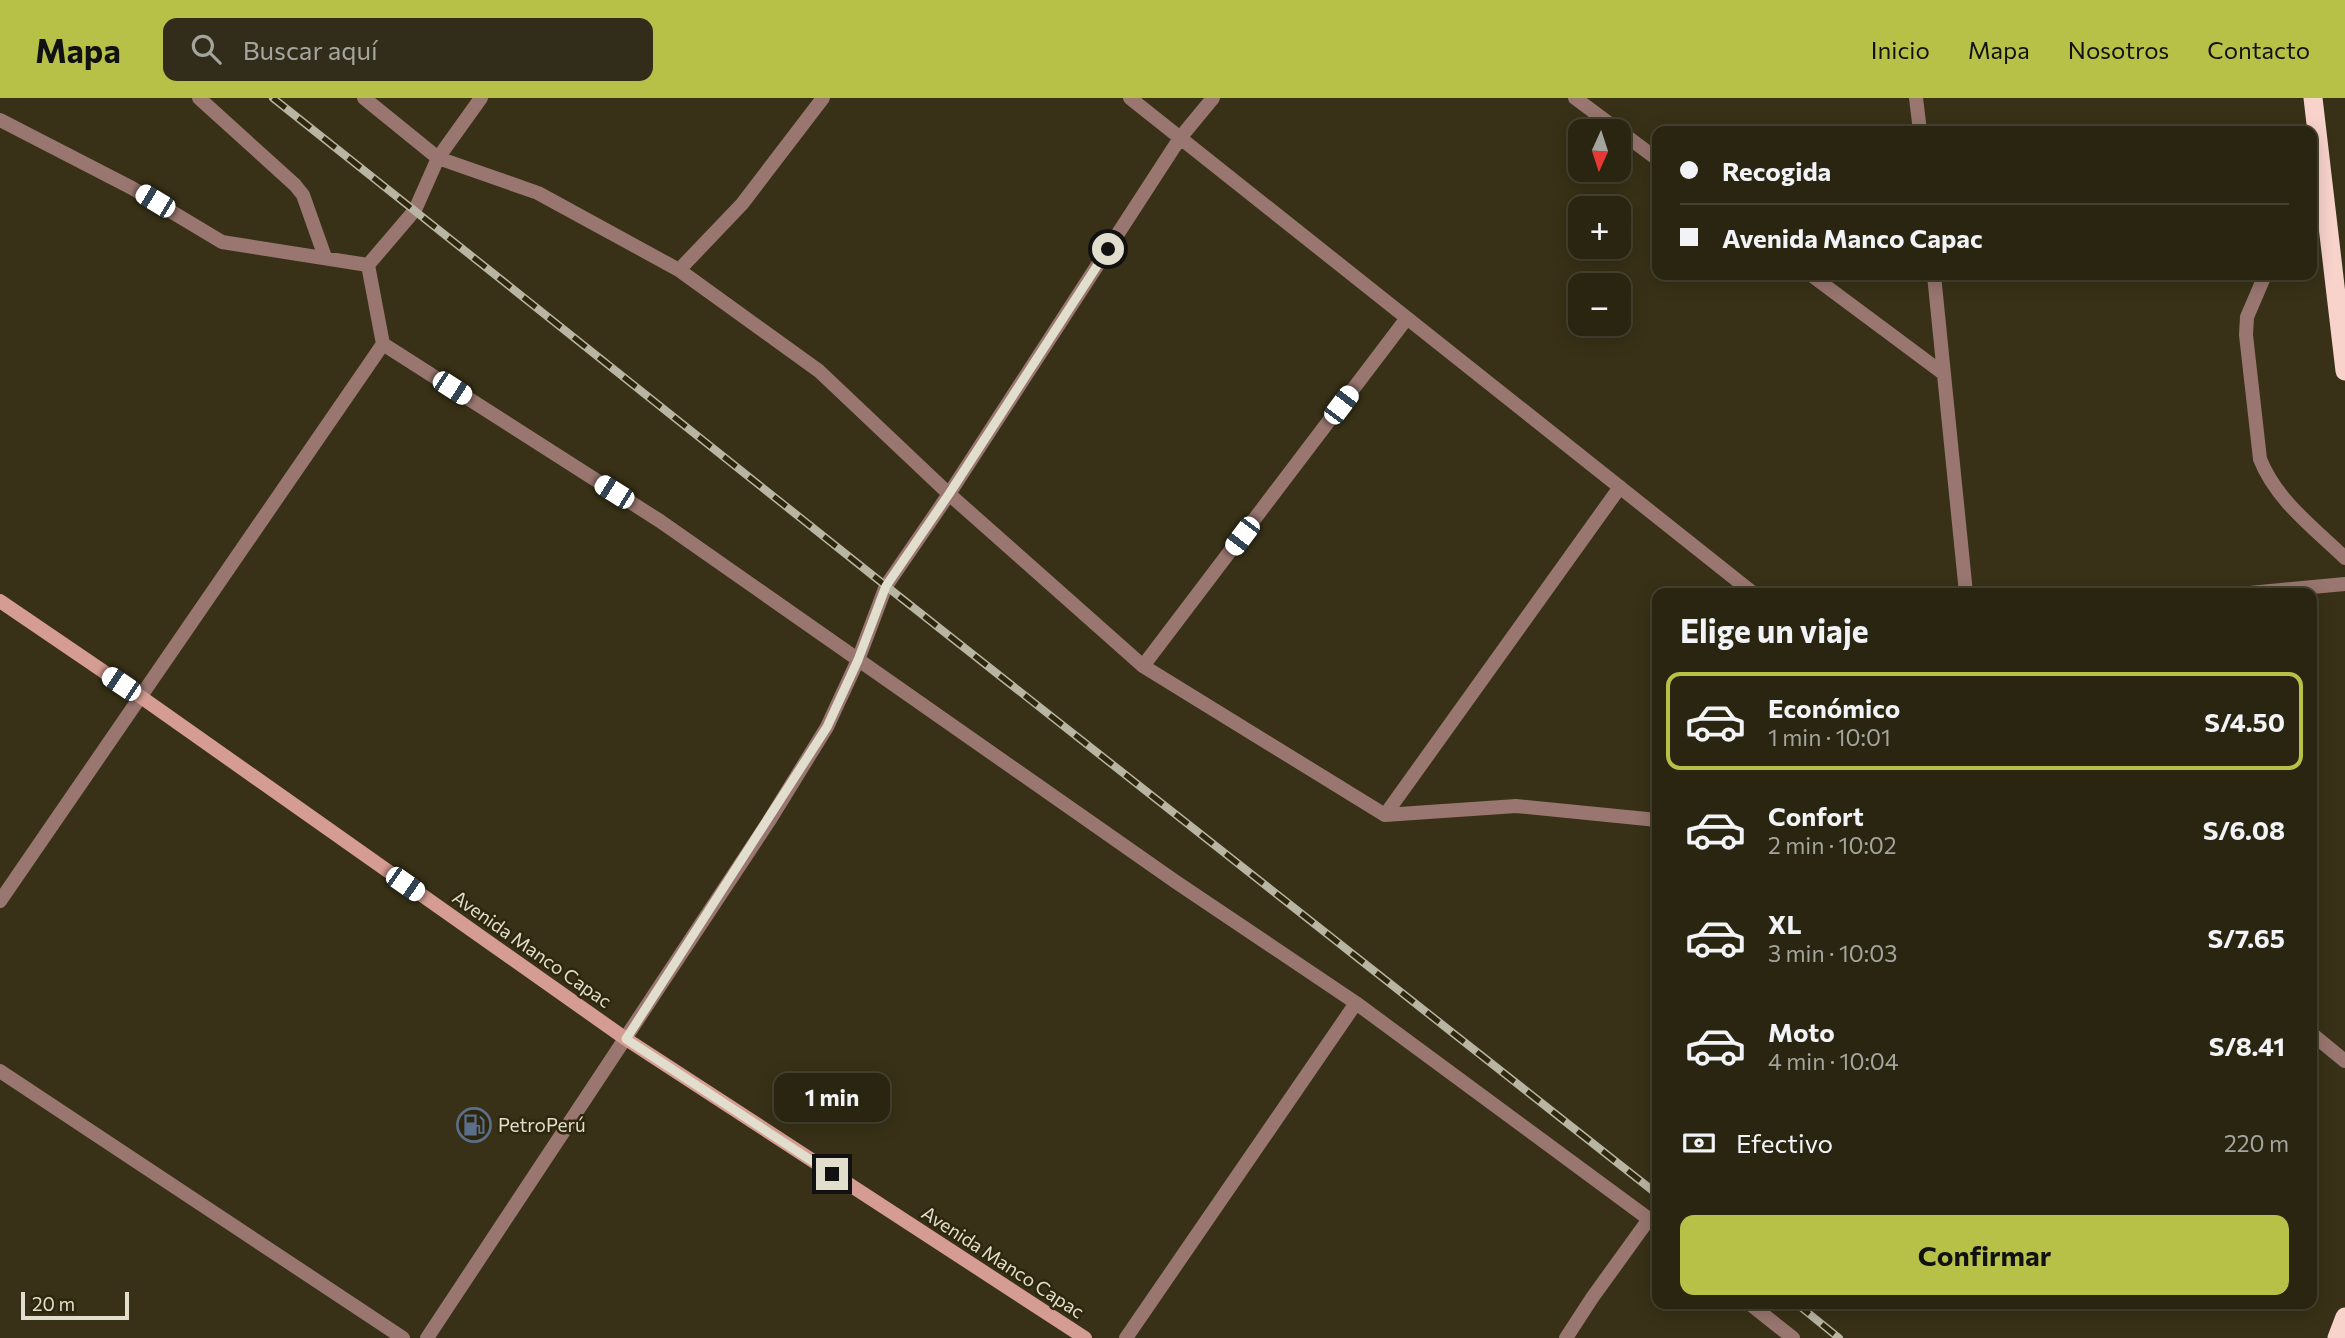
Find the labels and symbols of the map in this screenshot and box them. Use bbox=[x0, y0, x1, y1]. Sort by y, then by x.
north arrow bbox=[1568, 119, 1631, 182]
car bbox=[132, 181, 179, 221]
route start bbox=[1092, 233, 1124, 265]
car bbox=[429, 368, 476, 408]
car bbox=[1320, 382, 1363, 428]
car bbox=[591, 472, 638, 512]
car bbox=[1221, 513, 1264, 559]
car bbox=[98, 664, 145, 704]
car bbox=[382, 863, 429, 905]
street label: Avenida Manco Capac bbox=[448, 885, 616, 1012]
callout: 1 min bbox=[774, 1072, 890, 1122]
fuel station icon: PetroPerú bbox=[455, 1106, 493, 1144]
place label: PetroPerú bbox=[498, 1113, 586, 1136]
route end bbox=[816, 1158, 848, 1190]
street label: Avenida Manco Capac bbox=[918, 1201, 1089, 1323]
scale bar bbox=[21, 1289, 130, 1321]

